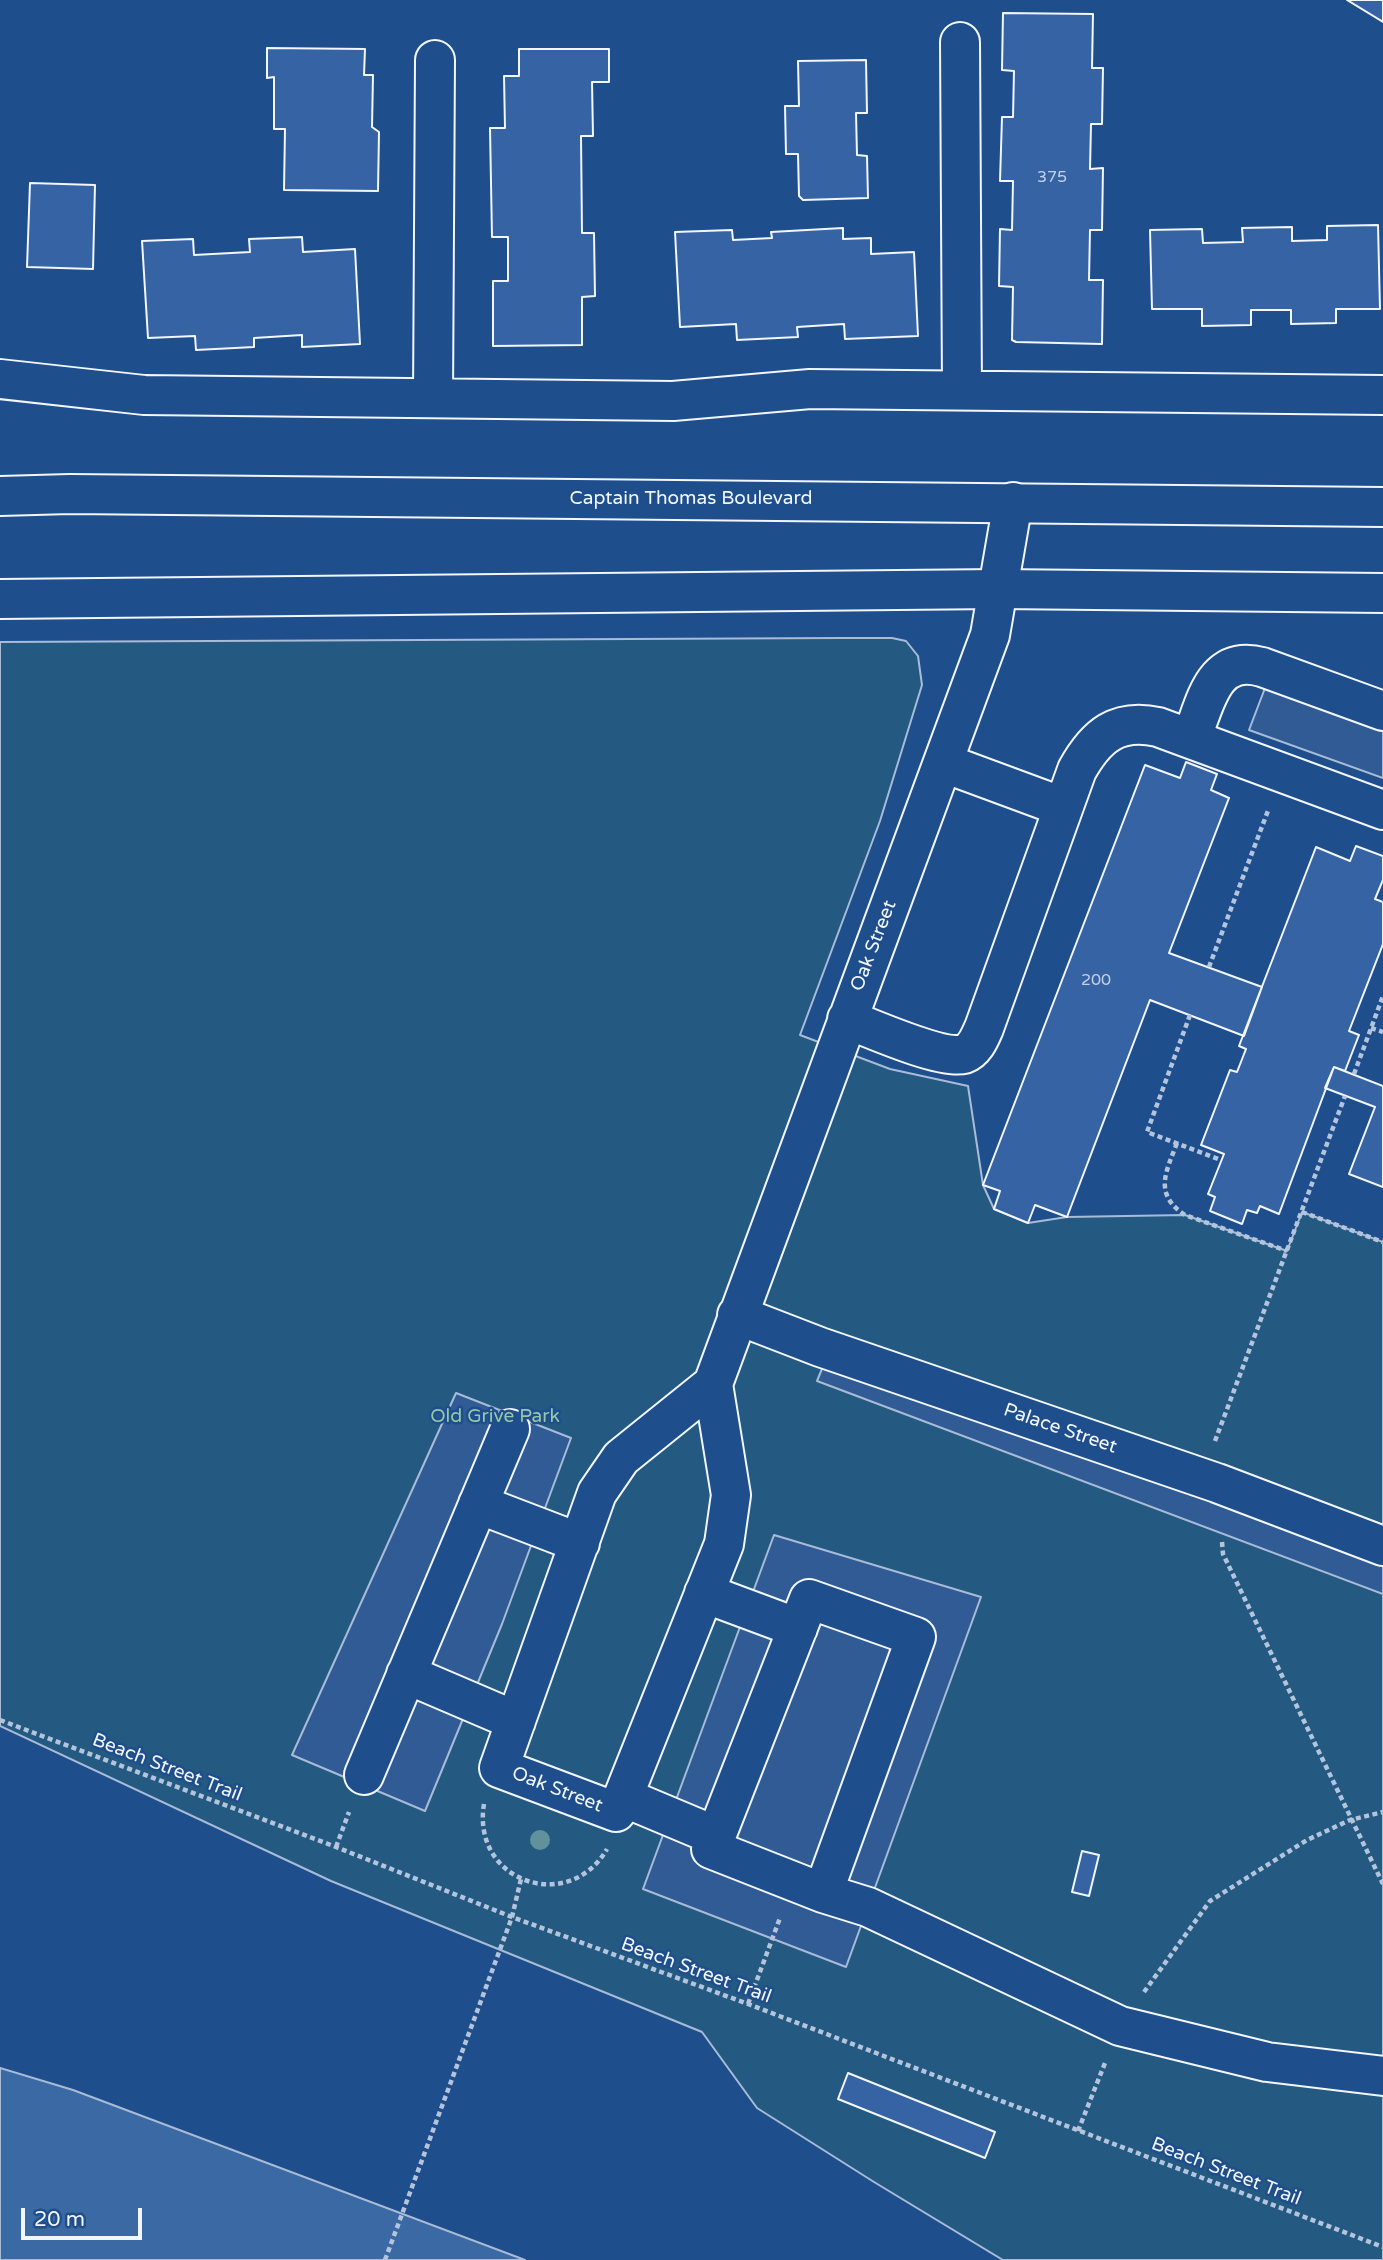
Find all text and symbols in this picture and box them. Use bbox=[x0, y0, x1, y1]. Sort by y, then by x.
house number: 375 bbox=[1037, 168, 1067, 188]
street label: Captain Thomas Boulevard bbox=[570, 488, 812, 510]
street label: Oak Street bbox=[846, 897, 902, 995]
house number: 200 bbox=[1081, 971, 1111, 991]
street label: Palace Street bbox=[1000, 1399, 1120, 1459]
park label: Old Grive Park bbox=[430, 1406, 560, 1428]
street label: Beach Street Trail bbox=[89, 1729, 245, 1807]
street label: Oak Street bbox=[508, 1762, 606, 1818]
street label: Beach Street Trail bbox=[618, 1933, 774, 2009]
street label: Beach Street Trail bbox=[1148, 2133, 1304, 2211]
scale bar bbox=[24, 2194, 145, 2238]
text: 20 m bbox=[34, 2207, 85, 2232]

